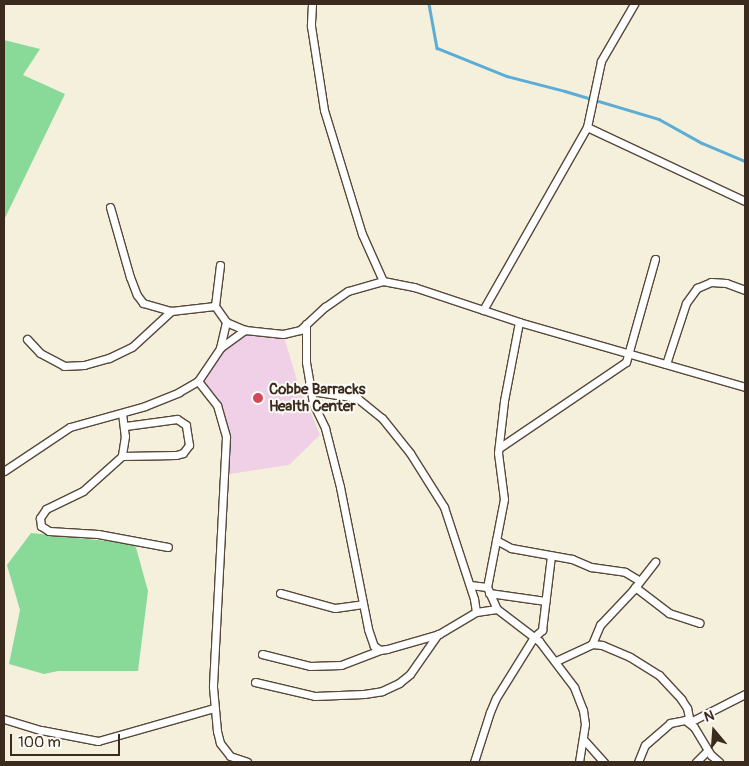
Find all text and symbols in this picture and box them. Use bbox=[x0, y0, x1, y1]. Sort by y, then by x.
place label: Cobbe Barracks Health Center bbox=[269, 380, 365, 415]
marker: Cobbe Barracks Health Center bbox=[251, 391, 265, 405]
north arrow bbox=[689, 706, 739, 756]
text: N bbox=[702, 707, 716, 726]
scale bar bbox=[12, 724, 122, 756]
text: 100 m bbox=[18, 733, 61, 752]

